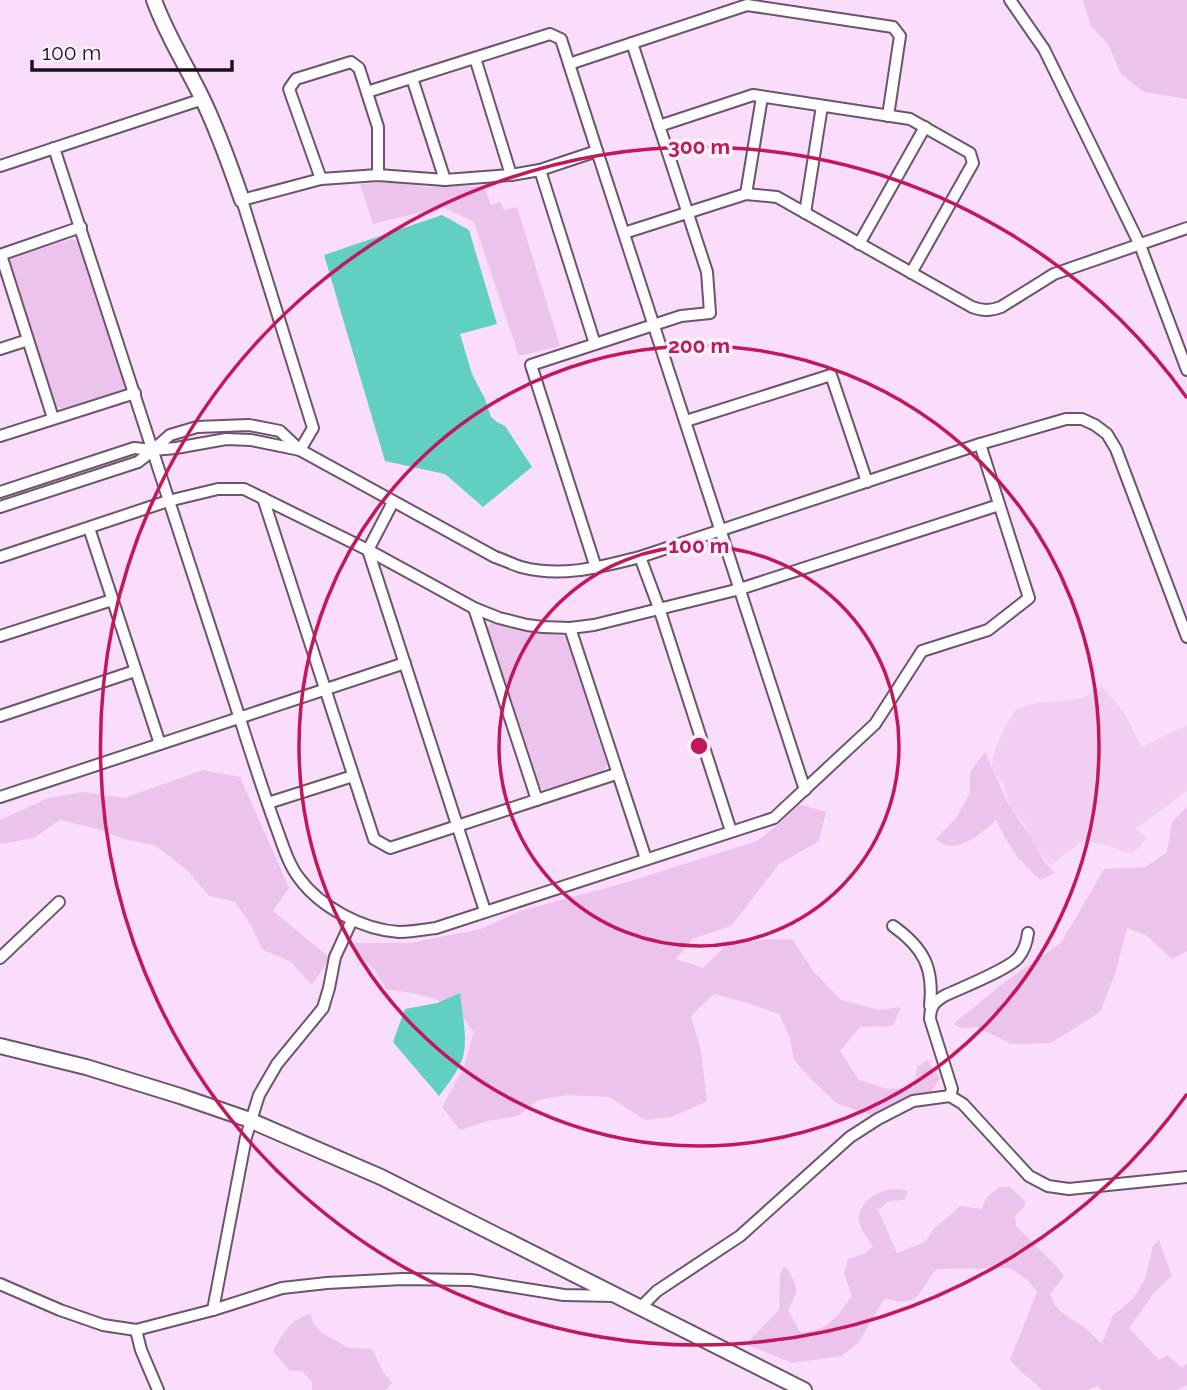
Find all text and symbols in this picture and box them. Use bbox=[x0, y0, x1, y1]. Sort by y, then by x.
scale bar bbox=[32, 28, 231, 72]
text: 100 m bbox=[42, 40, 101, 65]
text: 300 m bbox=[668, 134, 730, 159]
text: 200 m bbox=[668, 333, 730, 358]
text: 100 m bbox=[669, 533, 729, 558]
centre of rings bbox=[687, 734, 711, 758]

